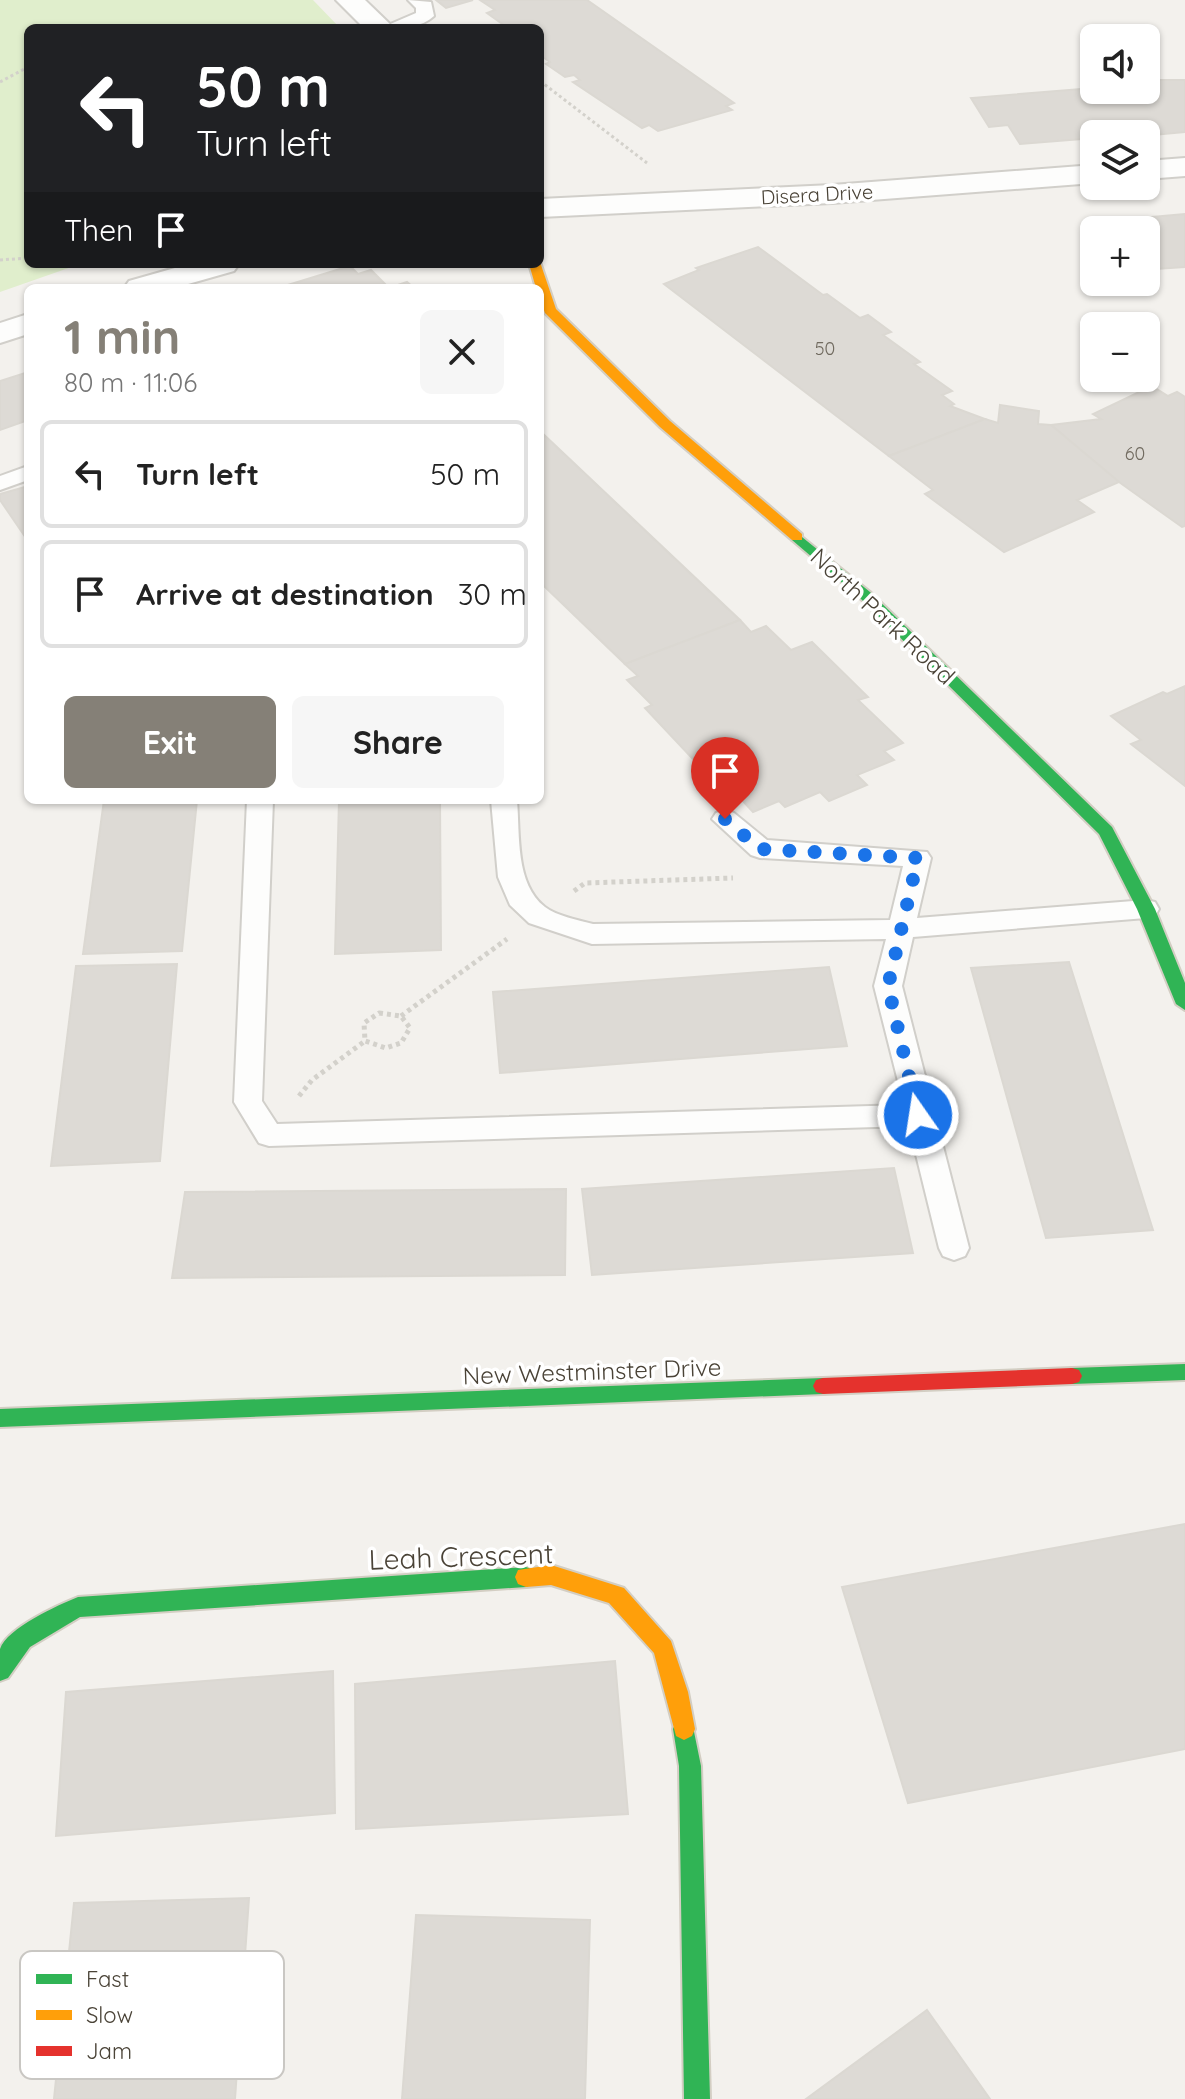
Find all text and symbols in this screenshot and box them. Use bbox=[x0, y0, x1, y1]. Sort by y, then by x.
map controls bbox=[1080, 24, 1160, 392]
button: sound bbox=[1080, 24, 1160, 104]
text: 50 m bbox=[196, 51, 330, 121]
icon: left bbox=[64, 56, 168, 160]
text: Turn left bbox=[196, 120, 332, 165]
button: layers bbox=[1080, 120, 1160, 200]
street label: Disera Drive bbox=[760, 179, 874, 209]
icon: arrive bbox=[149, 208, 193, 252]
text: Then bbox=[64, 211, 133, 249]
button: + bbox=[1080, 216, 1160, 296]
text: 1 min bbox=[64, 306, 180, 366]
button: close bbox=[420, 310, 504, 394]
button: − bbox=[1080, 312, 1160, 392]
house number: 50 bbox=[815, 337, 835, 360]
text: 80 m · 11:06 bbox=[64, 366, 197, 399]
house number: 60 bbox=[1125, 442, 1145, 465]
icon: left bbox=[68, 452, 112, 496]
text: Turn left bbox=[136, 455, 259, 493]
text: 50 m bbox=[430, 455, 500, 493]
street label: North Park Road bbox=[805, 541, 961, 691]
icon: arrive bbox=[68, 572, 112, 616]
text: Arrive at destination bbox=[136, 575, 434, 613]
text: 30 m bbox=[458, 575, 527, 613]
button: Exit bbox=[64, 696, 276, 788]
button: Share bbox=[292, 696, 504, 788]
pin bbox=[691, 737, 759, 819]
icon: arrive bbox=[703, 749, 747, 793]
position arrow bbox=[876, 1073, 960, 1157]
street label: New Westminster Drive bbox=[462, 1351, 722, 1391]
street label: Leah Crescent bbox=[368, 1535, 554, 1577]
legend bbox=[20, 1951, 284, 2079]
text: Fast bbox=[86, 1965, 129, 1993]
text: Slow bbox=[86, 2001, 133, 2029]
text: Jam bbox=[86, 2037, 132, 2065]

